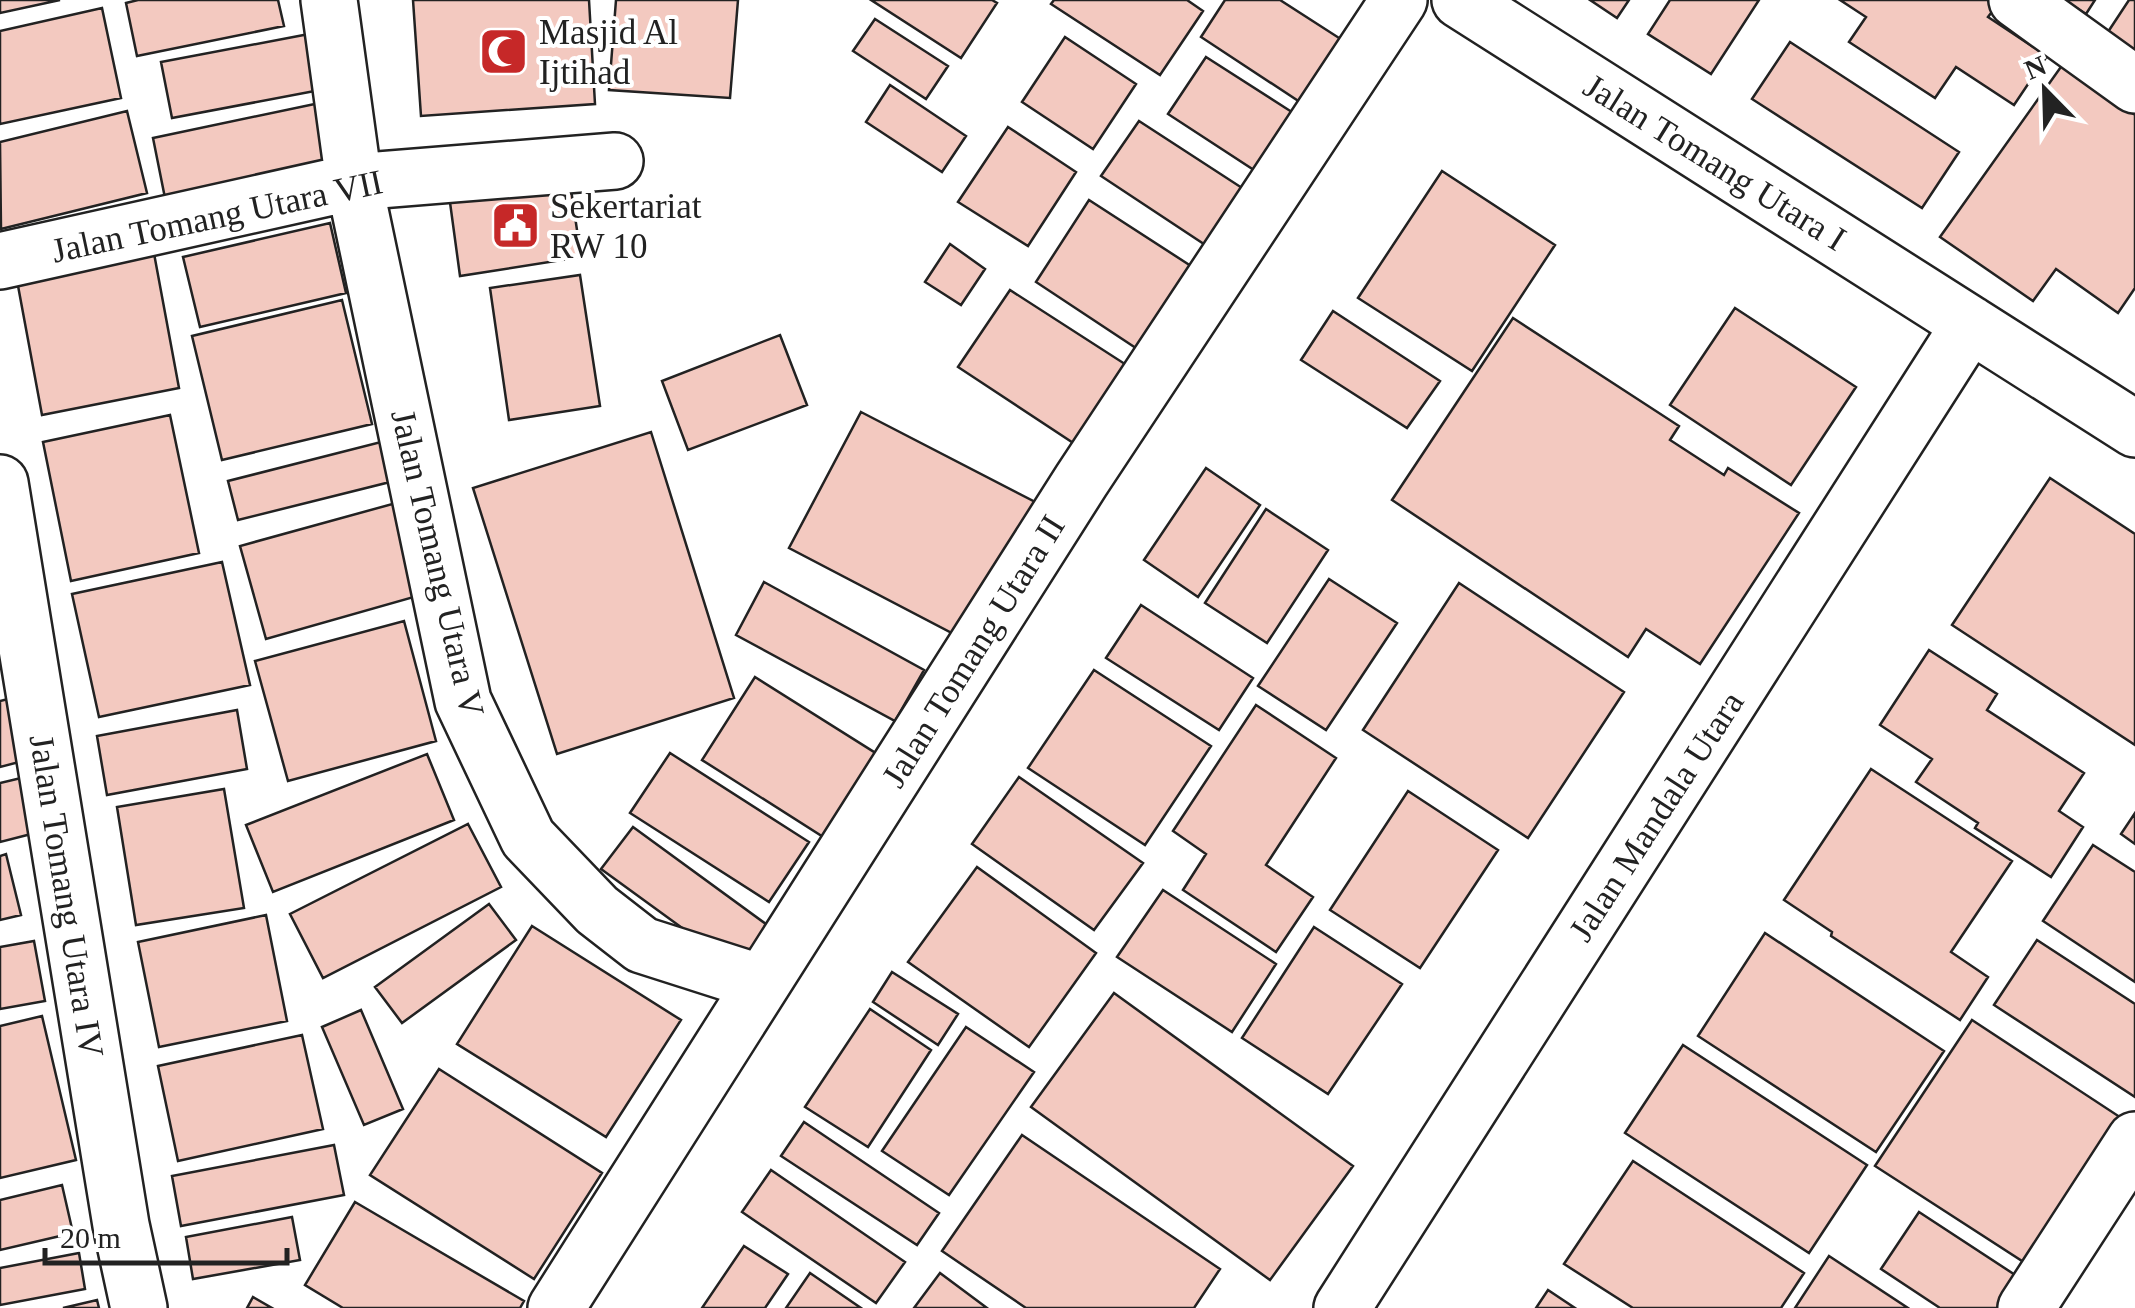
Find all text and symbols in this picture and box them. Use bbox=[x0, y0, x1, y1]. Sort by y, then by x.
place label: Masjid Al Ijtihad bbox=[539, 13, 678, 92]
mosque icon: Masjid Al Ijtihad bbox=[478, 26, 530, 78]
north arrow bbox=[1995, 40, 2095, 140]
text: N bbox=[2020, 49, 2051, 86]
street label: Jalan Tomang Utara I bbox=[1577, 66, 1853, 259]
street label: Jalan Tomang Utara VII bbox=[48, 162, 386, 271]
place label: Sekertariat RW 10 bbox=[550, 187, 702, 266]
public building icon: Sekertariat RW 10 bbox=[489, 200, 541, 252]
street label: Jalan Tomang Utara V bbox=[383, 406, 492, 721]
street label: Jalan Tomang Utara II bbox=[874, 508, 1073, 794]
street label: Jalan Mandala Utara bbox=[1561, 684, 1752, 948]
street label: Jalan Tomang Utara IV bbox=[22, 732, 111, 1060]
scale bar bbox=[45, 1203, 288, 1265]
text: 20 m bbox=[60, 1221, 121, 1254]

